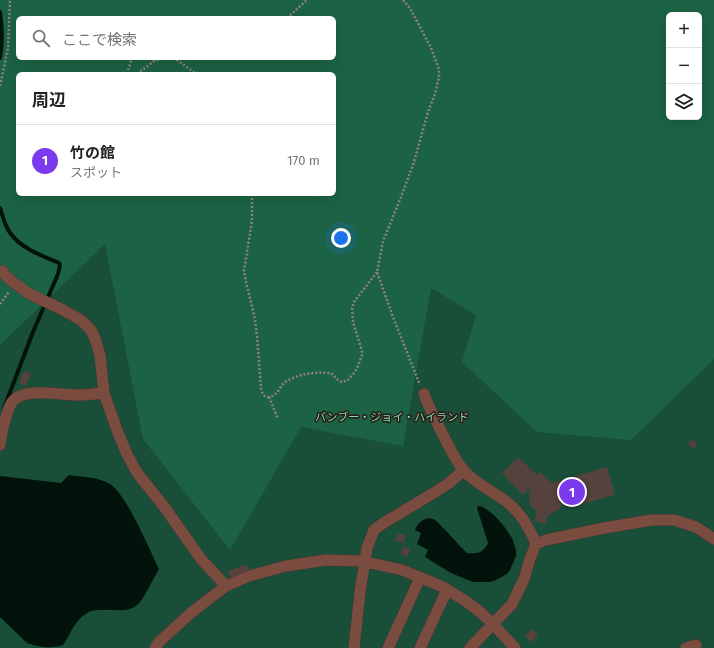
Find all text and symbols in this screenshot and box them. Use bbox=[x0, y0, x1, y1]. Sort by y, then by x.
map controls bbox=[666, 12, 702, 120]
button: + bbox=[666, 12, 702, 48]
search box bbox=[16, 16, 336, 60]
icon: search bbox=[30, 27, 52, 49]
text: ここで検索 bbox=[62, 31, 137, 49]
button: − bbox=[666, 48, 702, 84]
button: layers bbox=[666, 84, 702, 120]
text: 周辺 bbox=[32, 90, 66, 111]
text: 竹の館 bbox=[70, 144, 115, 162]
text: 1 bbox=[42, 153, 48, 168]
text: 170 m bbox=[287, 153, 320, 168]
text: スポット bbox=[70, 165, 122, 180]
your location bbox=[331, 228, 351, 248]
park label: バンブー・ジョイ・ハイランド bbox=[315, 411, 469, 424]
pin: 1 bbox=[559, 477, 585, 507]

